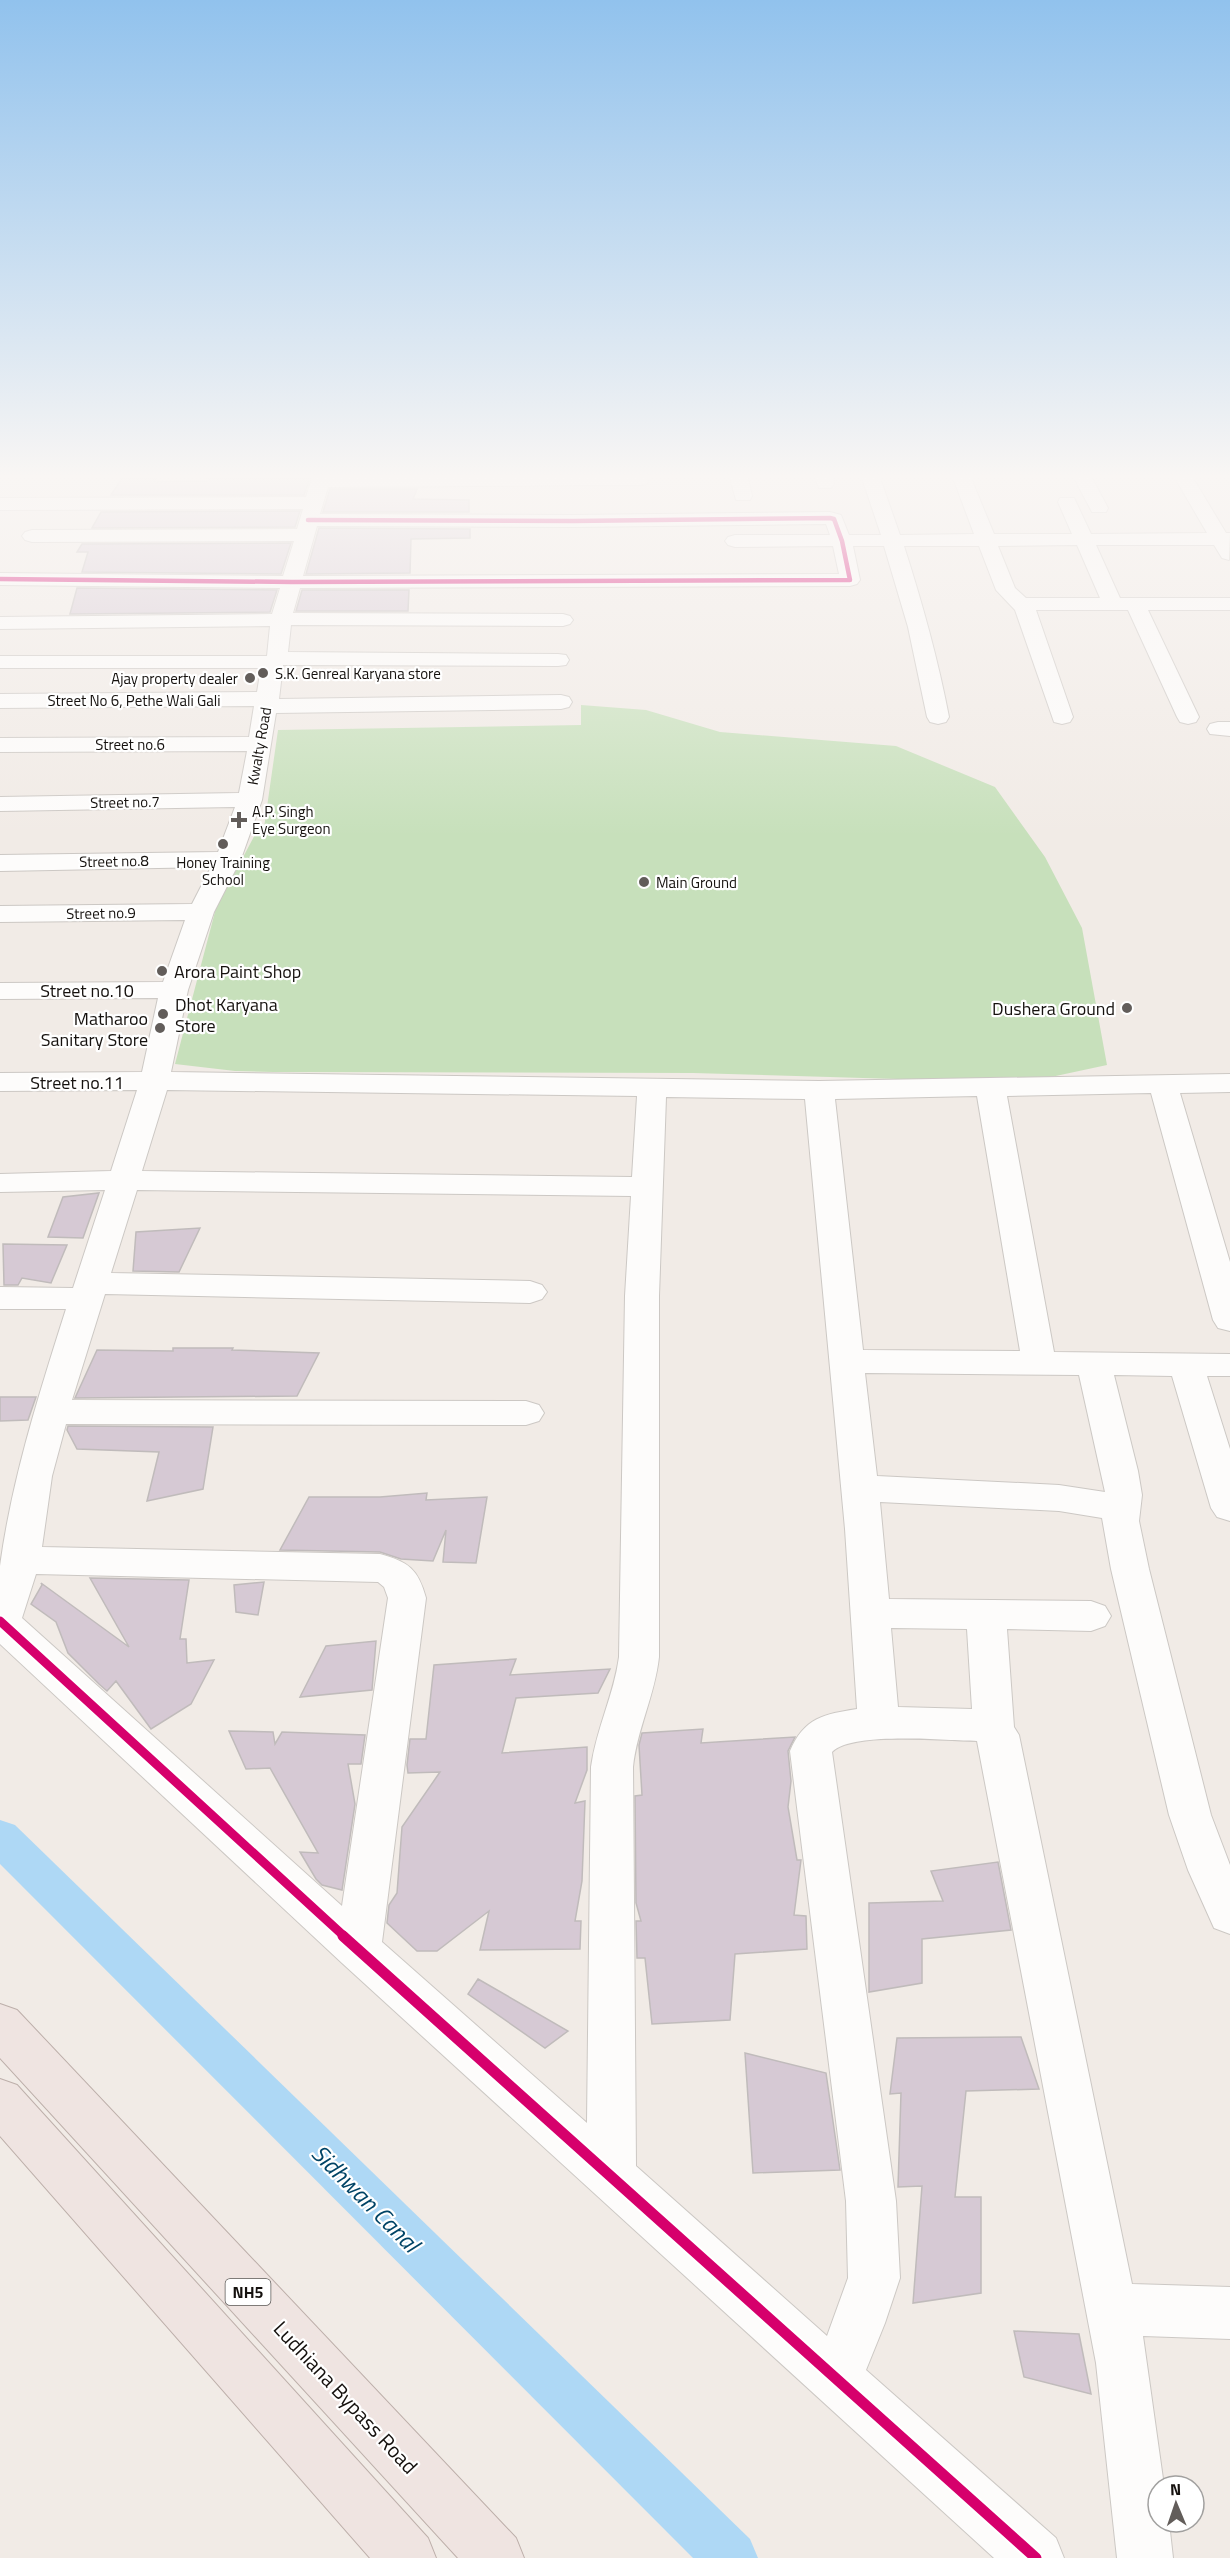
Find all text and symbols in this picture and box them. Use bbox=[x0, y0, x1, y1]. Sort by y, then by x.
place label: S.K. Genreal Karyana store bbox=[275, 662, 441, 685]
marker: S.K. Genreal Karyana store bbox=[256, 666, 270, 680]
place label: Ajay property dealer bbox=[111, 667, 238, 690]
marker: Ajay property dealer bbox=[243, 671, 257, 685]
street label: Street No 6, Pethe Wali Gali bbox=[48, 689, 221, 712]
street label: Kwalty Road bbox=[241, 705, 277, 787]
street label: Street no.6 bbox=[95, 733, 165, 756]
street label: Street no.7 bbox=[90, 790, 160, 814]
place label: A.P. Singh Eye Surgeon bbox=[252, 800, 331, 840]
marker: A.P. Singh Eye Surgeon bbox=[230, 811, 248, 829]
marker: Honey Training School bbox=[216, 837, 230, 851]
street label: Street no.8 bbox=[79, 849, 149, 873]
place label: Honey Training School bbox=[176, 851, 270, 891]
place label: Main Ground bbox=[656, 871, 737, 894]
marker: Main Ground bbox=[637, 875, 651, 889]
street label: Street no.9 bbox=[66, 901, 136, 925]
place label: Arora Paint Shop bbox=[174, 958, 301, 985]
marker: Arora Paint Shop bbox=[155, 964, 169, 978]
street label: Street no.10 bbox=[40, 977, 134, 1004]
place label: Dhot Karyana Store bbox=[175, 991, 278, 1039]
place label: Dushera Ground bbox=[992, 995, 1115, 1022]
marker: Dushera Ground bbox=[1120, 1001, 1134, 1015]
place label: Matharoo Sanitary Store bbox=[41, 1005, 148, 1053]
marker: Dhot Karyana Store bbox=[156, 1007, 170, 1021]
marker: Matharoo Sanitary Store bbox=[153, 1021, 167, 1035]
street label: Street no.11 bbox=[30, 1069, 124, 1096]
water label: Sidhwan Canal bbox=[304, 2136, 430, 2262]
road number: NH5 bbox=[226, 2279, 270, 2305]
street label: Ludhiana Bypass Road bbox=[266, 2313, 426, 2481]
north arrow bbox=[1146, 2474, 1206, 2534]
text: N bbox=[1170, 2477, 1181, 2501]

